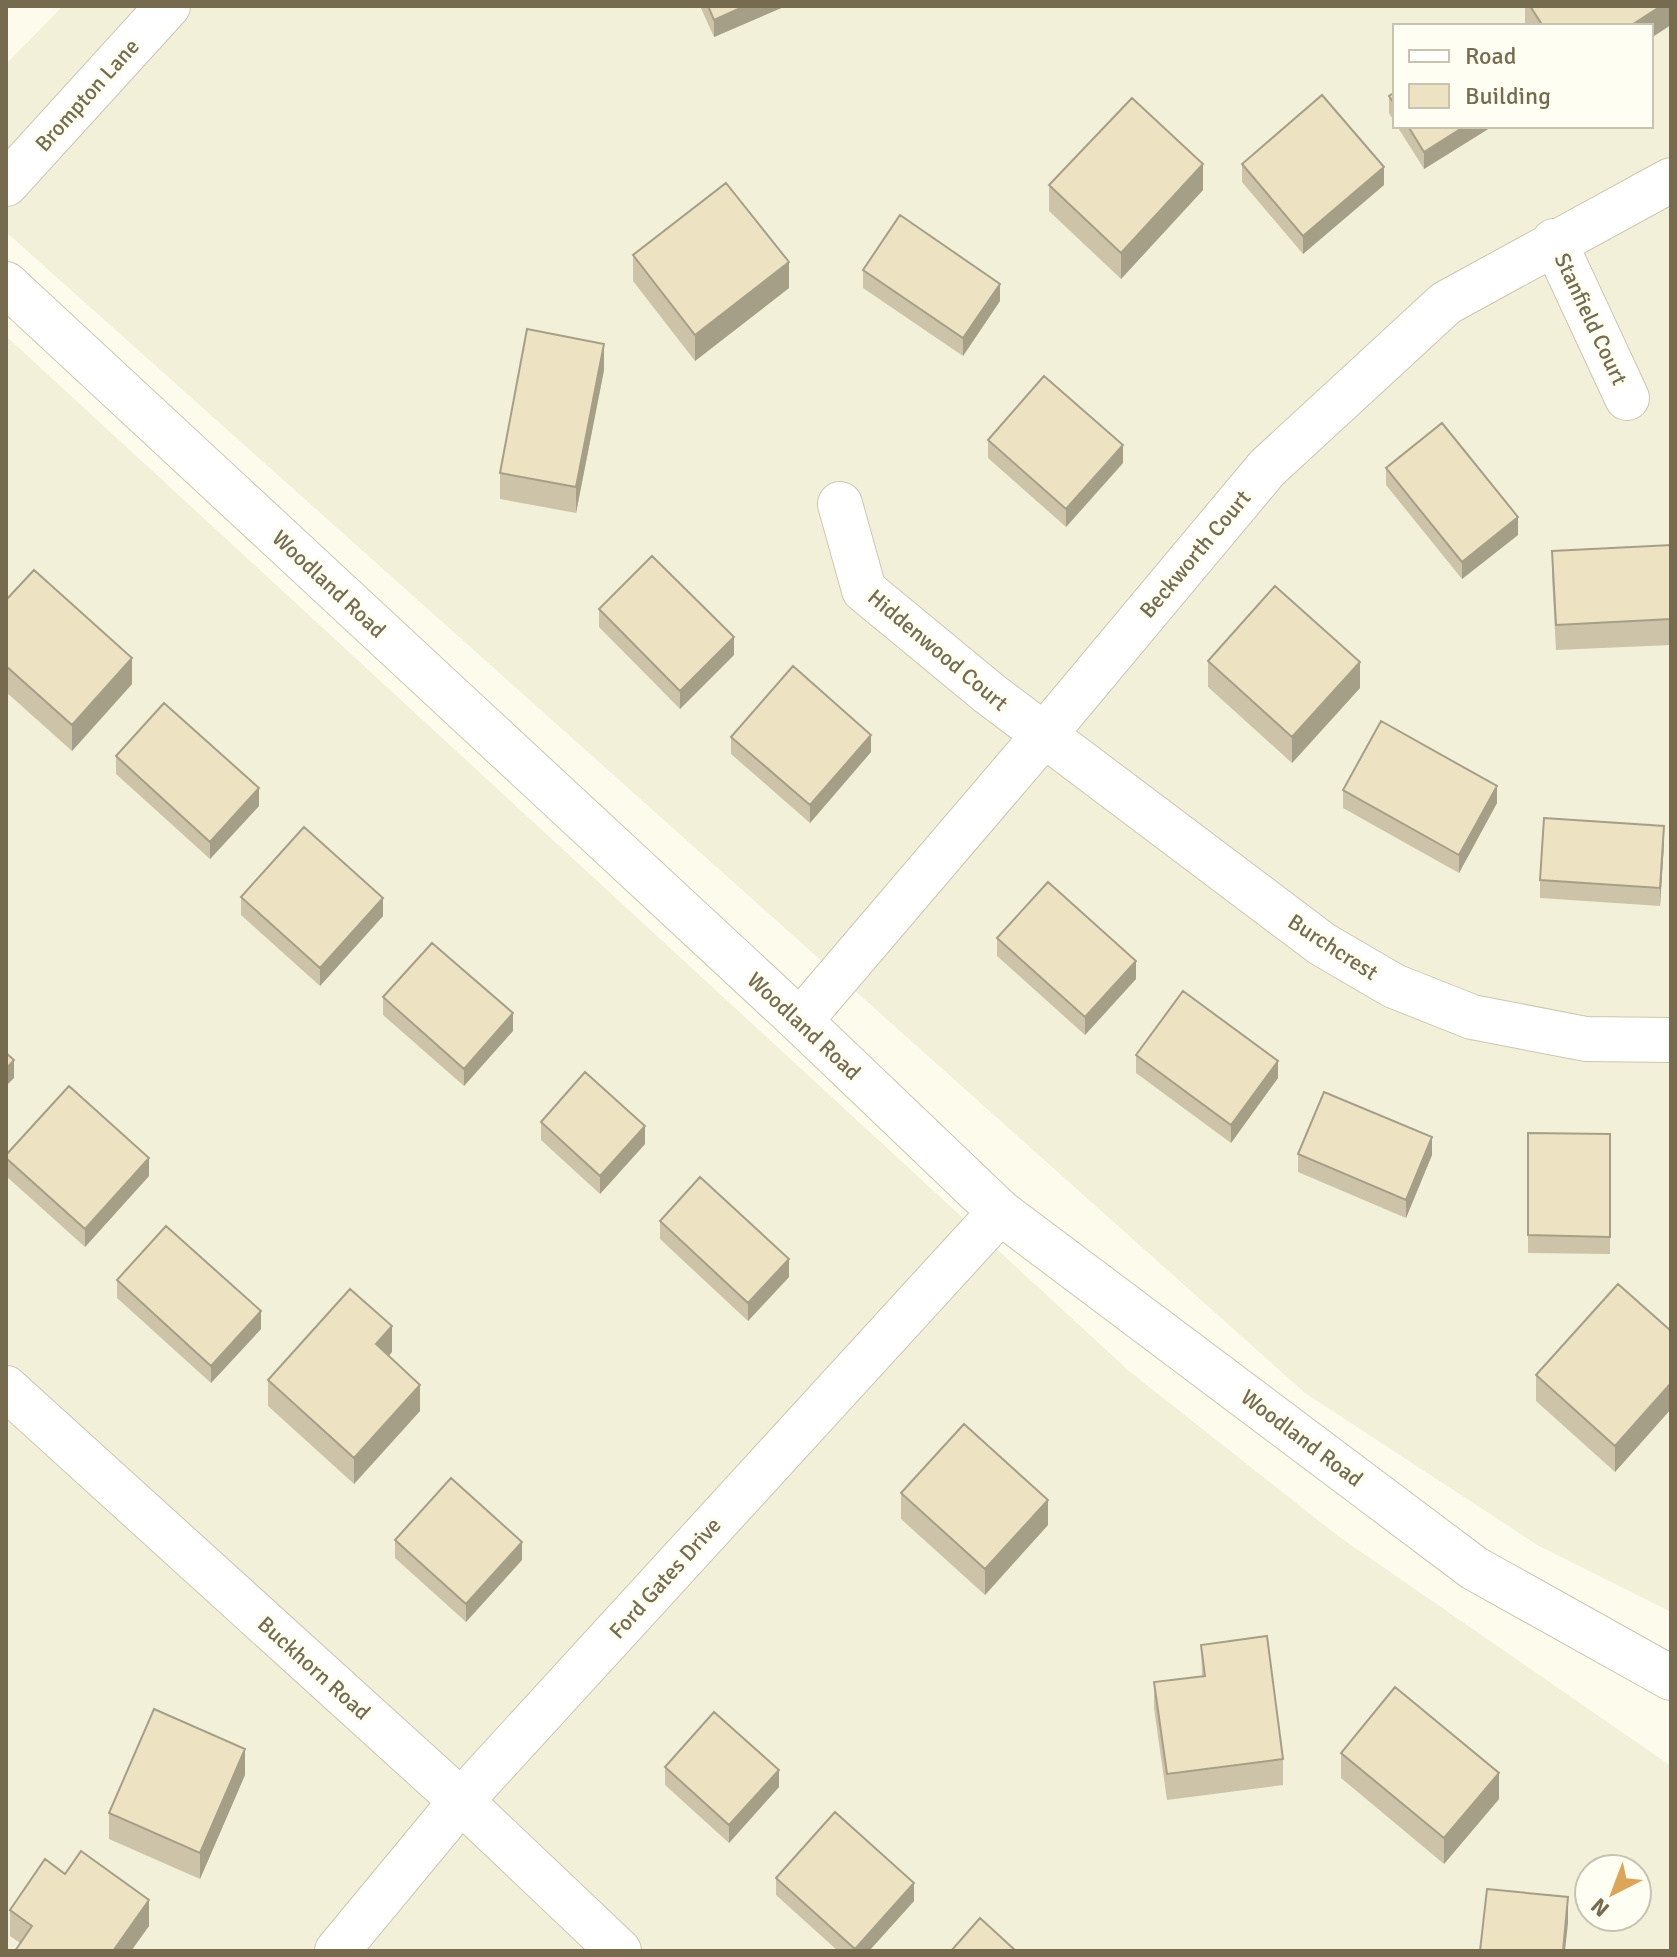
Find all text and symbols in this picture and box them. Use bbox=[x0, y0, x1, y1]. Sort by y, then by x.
legend bbox=[1393, 24, 1653, 128]
street label: Brompton Lane bbox=[29, 33, 145, 157]
text: Road bbox=[1465, 41, 1516, 71]
text: Building bbox=[1465, 81, 1551, 111]
street label: Stanfield Court bbox=[1549, 249, 1633, 390]
street label: Beckworth Court bbox=[1134, 484, 1257, 623]
street label: Woodland Road bbox=[267, 524, 391, 644]
street label: Hiddenwood Court bbox=[862, 584, 1014, 717]
street label: Burchcrest bbox=[1283, 908, 1383, 986]
street label: Woodland Road bbox=[742, 966, 866, 1086]
street label: Woodland Road bbox=[1236, 1383, 1368, 1493]
street label: Ford Gates Drive bbox=[603, 1512, 727, 1644]
street label: Buckhorn Road bbox=[252, 1610, 376, 1726]
north arrow bbox=[1573, 1853, 1653, 1933]
text: N bbox=[1585, 1892, 1615, 1923]

